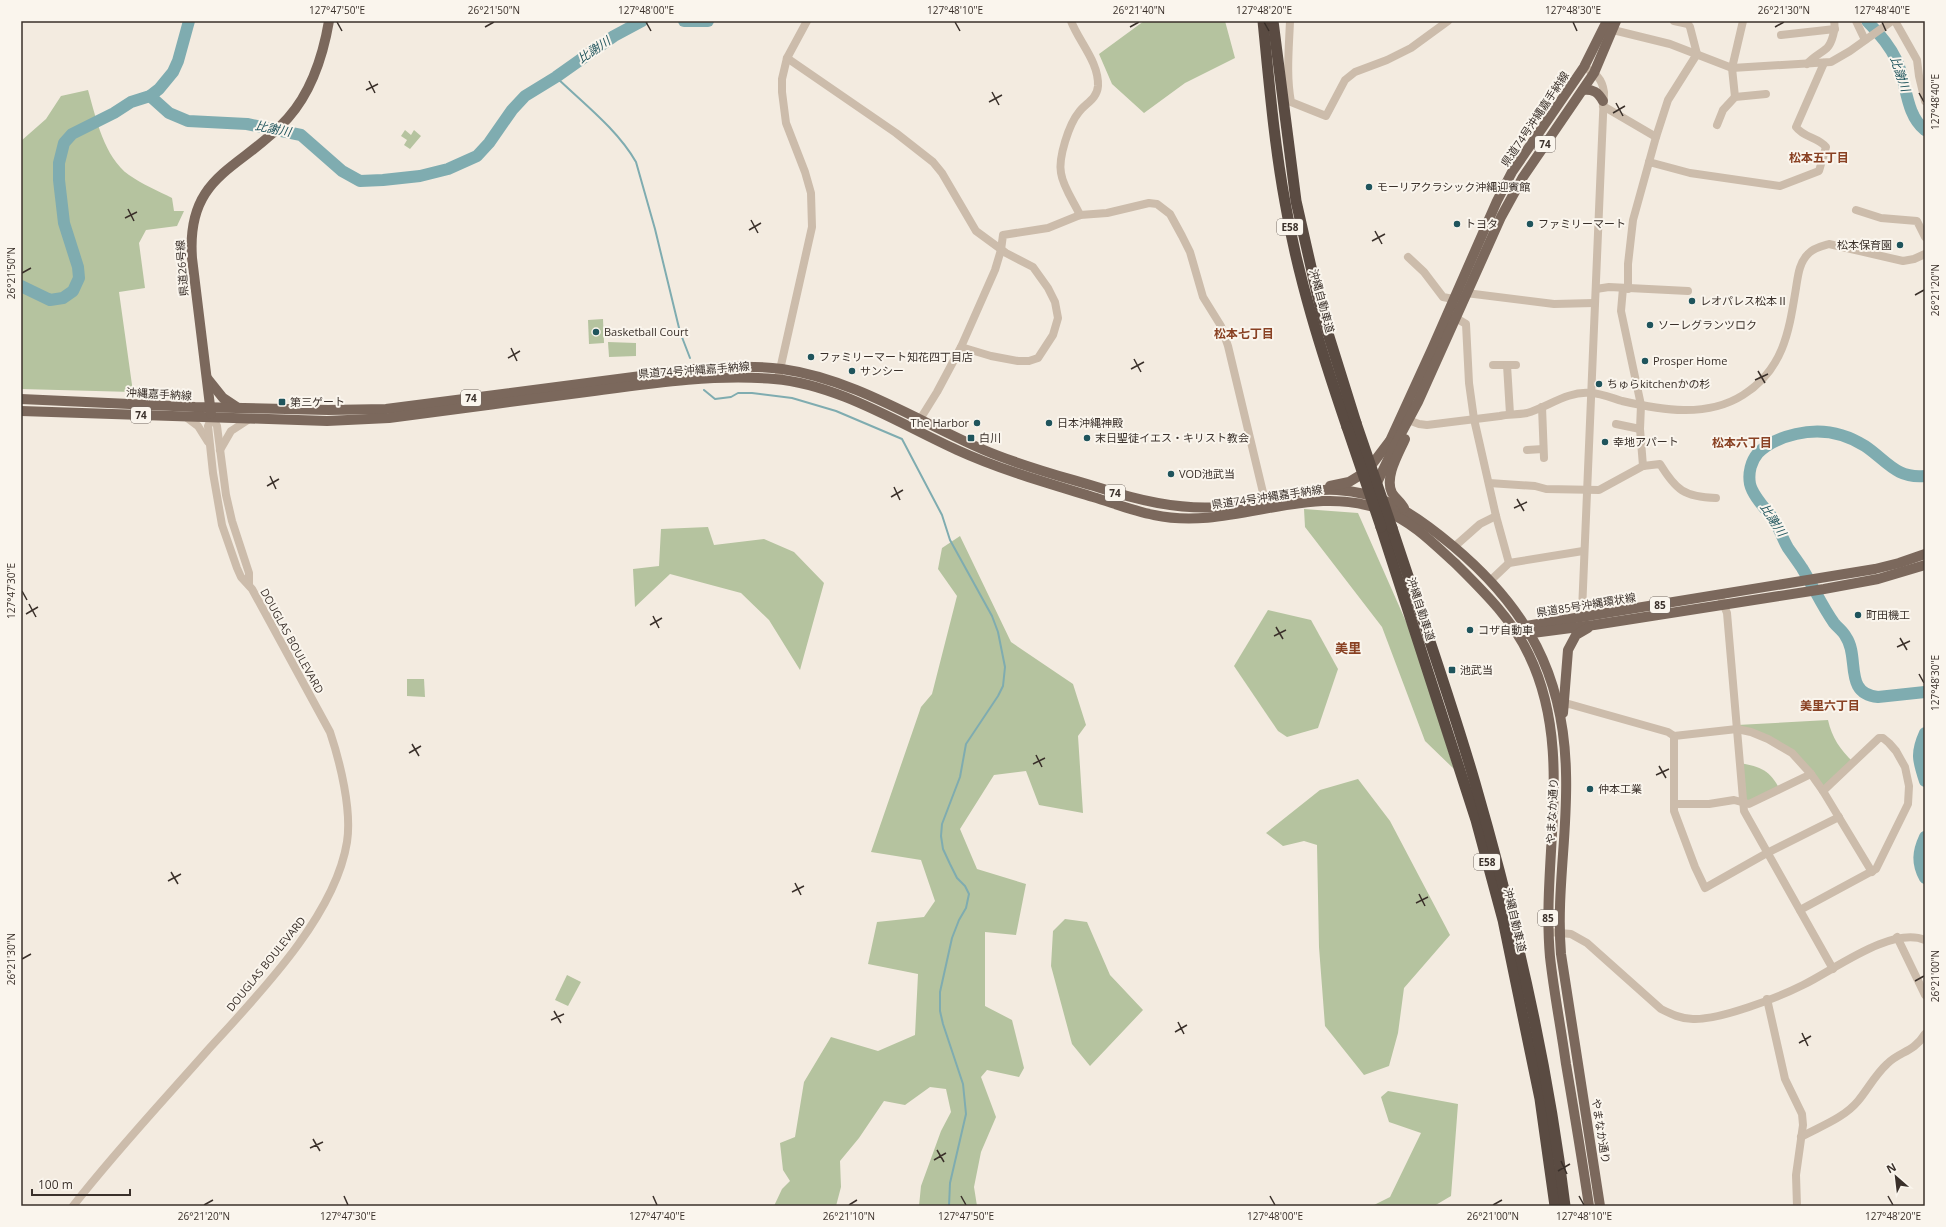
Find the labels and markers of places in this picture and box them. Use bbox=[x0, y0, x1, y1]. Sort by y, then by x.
place label: モーリアクラシック沖縄迎賓館 bbox=[1377, 179, 1530, 194]
marker: モーリアクラシック沖縄迎賓館 bbox=[1364, 182, 1374, 192]
place label: トヨタ bbox=[1465, 216, 1498, 231]
place label: ファミリーマート bbox=[1538, 216, 1626, 231]
marker: トヨタ bbox=[1452, 219, 1462, 229]
marker: ファミリーマート bbox=[1525, 219, 1535, 229]
place label: 松本保育園 bbox=[1837, 237, 1892, 252]
marker: 松本保育園 bbox=[1895, 240, 1905, 250]
place label: レオパレス松本Ⅱ bbox=[1700, 293, 1788, 308]
marker: レオパレス松本Ⅱ bbox=[1687, 296, 1697, 306]
place label: ソーレグランツロク bbox=[1658, 317, 1757, 332]
marker: ソーレグランツロク bbox=[1645, 320, 1655, 330]
place label: Basketball Court bbox=[604, 324, 688, 339]
marker: Basketball Court bbox=[591, 327, 601, 337]
place label: ファミリーマート知花四丁目店 bbox=[819, 349, 973, 364]
marker: ファミリーマート知花四丁目店 bbox=[806, 352, 816, 362]
place label: Prosper Home bbox=[1653, 353, 1727, 368]
marker: Prosper Home bbox=[1640, 356, 1650, 366]
place label: サンシー bbox=[860, 363, 904, 378]
marker: サンシー bbox=[847, 366, 857, 376]
place label: ちゅらkitchenかの杉 bbox=[1607, 376, 1710, 391]
marker: ちゅらkitchenかの杉 bbox=[1594, 379, 1604, 389]
place label: 第三ゲート bbox=[290, 394, 345, 409]
marker: 第三ゲート bbox=[277, 397, 287, 407]
place label: The Harbor bbox=[911, 415, 969, 430]
place label: 日本沖縄神殿 bbox=[1057, 415, 1123, 430]
marker: The Harbor bbox=[972, 418, 982, 428]
marker: 日本沖縄神殿 bbox=[1044, 418, 1054, 428]
place label: 白川 bbox=[979, 430, 1001, 445]
place label: 末日聖徒イエス・キリスト教会 bbox=[1095, 430, 1249, 445]
marker: 白川 bbox=[966, 433, 976, 443]
marker: 末日聖徒イエス・キリスト教会 bbox=[1082, 433, 1092, 443]
place label: 幸地アパート bbox=[1613, 434, 1679, 449]
marker: 幸地アパート bbox=[1600, 437, 1610, 447]
place label: VOD池武当 bbox=[1179, 466, 1235, 481]
marker: VOD池武当 bbox=[1166, 469, 1176, 479]
place label: 町田機工 bbox=[1866, 607, 1910, 622]
marker: 町田機工 bbox=[1853, 610, 1863, 620]
place label: コザ自動車 bbox=[1478, 622, 1533, 637]
marker: コザ自動車 bbox=[1465, 625, 1475, 635]
place label: 池武当 bbox=[1460, 662, 1493, 677]
marker: 池武当 bbox=[1447, 665, 1457, 675]
place label: 仲本工業 bbox=[1598, 781, 1642, 796]
marker: 仲本工業 bbox=[1585, 784, 1595, 794]

